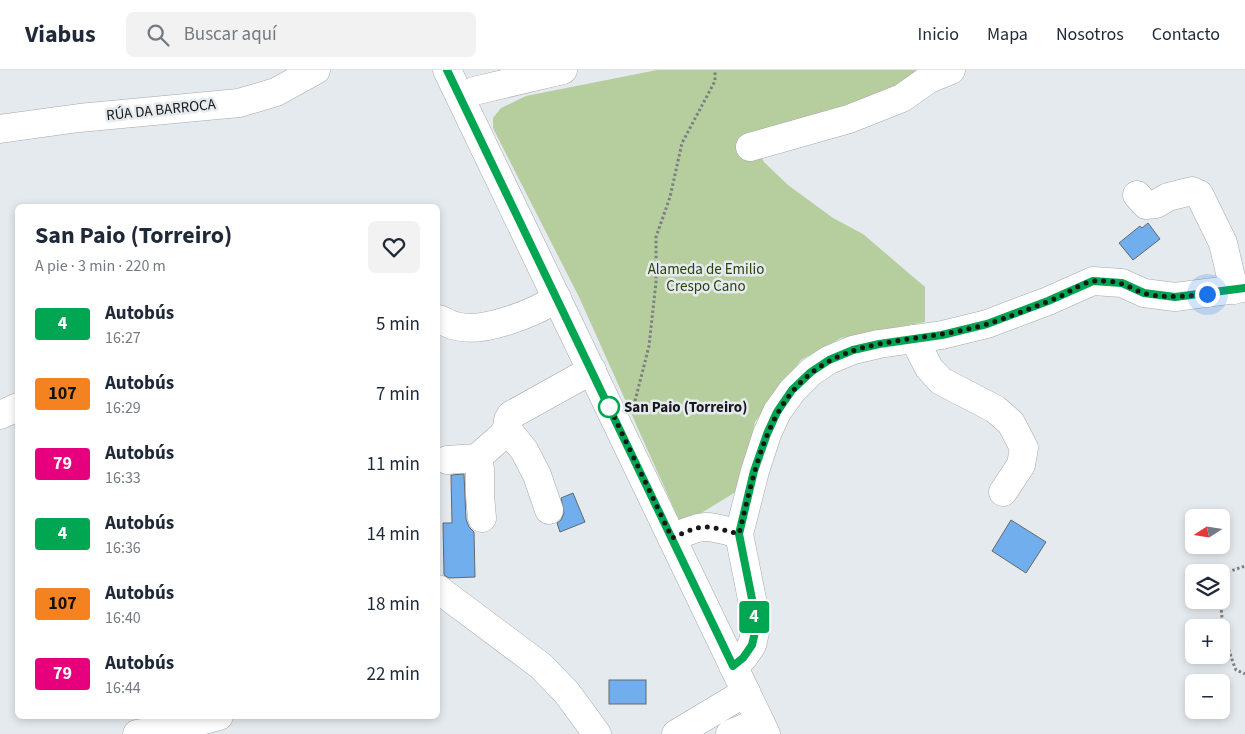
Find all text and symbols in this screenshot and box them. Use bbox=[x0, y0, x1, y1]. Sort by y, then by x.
search box bbox=[126, 12, 476, 57]
text: Viabus bbox=[25, 17, 96, 52]
icon: search bbox=[144, 21, 172, 49]
text: Buscar aquí bbox=[184, 21, 277, 48]
text: Inicio bbox=[918, 22, 959, 47]
text: Mapa bbox=[987, 22, 1028, 47]
text: Nosotros bbox=[1056, 22, 1124, 47]
text: Contacto bbox=[1152, 22, 1220, 47]
street label: RÚA DA BARROCA bbox=[105, 94, 218, 126]
text: San Paio (Torreiro) bbox=[35, 218, 232, 253]
button: heart bbox=[368, 221, 420, 273]
text: A pie · 3 min · 220 m bbox=[35, 255, 166, 277]
park label: Alameda de Emilio Crespo Cano bbox=[648, 259, 764, 297]
your location bbox=[1195, 282, 1220, 307]
text: Autobús bbox=[105, 300, 174, 327]
text: 4 bbox=[58, 311, 67, 336]
text: 5 min bbox=[376, 311, 420, 338]
text: 16:27 bbox=[105, 327, 141, 349]
text: Autobús bbox=[105, 370, 174, 397]
text: 107 bbox=[48, 381, 77, 406]
text: 7 min bbox=[376, 381, 420, 408]
marker: San Paio (Torreiro) bbox=[598, 396, 620, 418]
text: 16:29 bbox=[105, 397, 141, 419]
place label: San Paio (Torreiro) bbox=[624, 397, 747, 418]
text: Autobús bbox=[105, 440, 174, 467]
text: 79 bbox=[53, 451, 72, 476]
text: 11 min bbox=[366, 451, 420, 478]
text: 16:33 bbox=[105, 467, 141, 489]
north arrow bbox=[1185, 509, 1230, 554]
map controls bbox=[1185, 509, 1230, 719]
text: Autobús bbox=[105, 510, 174, 537]
text: 4 bbox=[58, 521, 67, 546]
text: 14 min bbox=[366, 521, 420, 548]
text: 16:36 bbox=[105, 537, 141, 559]
button: layers bbox=[1185, 564, 1230, 609]
text: Autobús bbox=[105, 580, 174, 607]
text: 107 bbox=[48, 591, 77, 616]
text: 18 min bbox=[366, 591, 420, 618]
line badge: 4 bbox=[738, 601, 770, 633]
text: 4 bbox=[749, 604, 759, 629]
text: 16:40 bbox=[105, 607, 141, 629]
button: + bbox=[1185, 619, 1230, 664]
text: Autobús bbox=[105, 650, 174, 677]
text: 79 bbox=[53, 661, 72, 686]
text: 22 min bbox=[366, 661, 420, 688]
button: − bbox=[1185, 674, 1230, 719]
text: 16:44 bbox=[105, 677, 141, 699]

